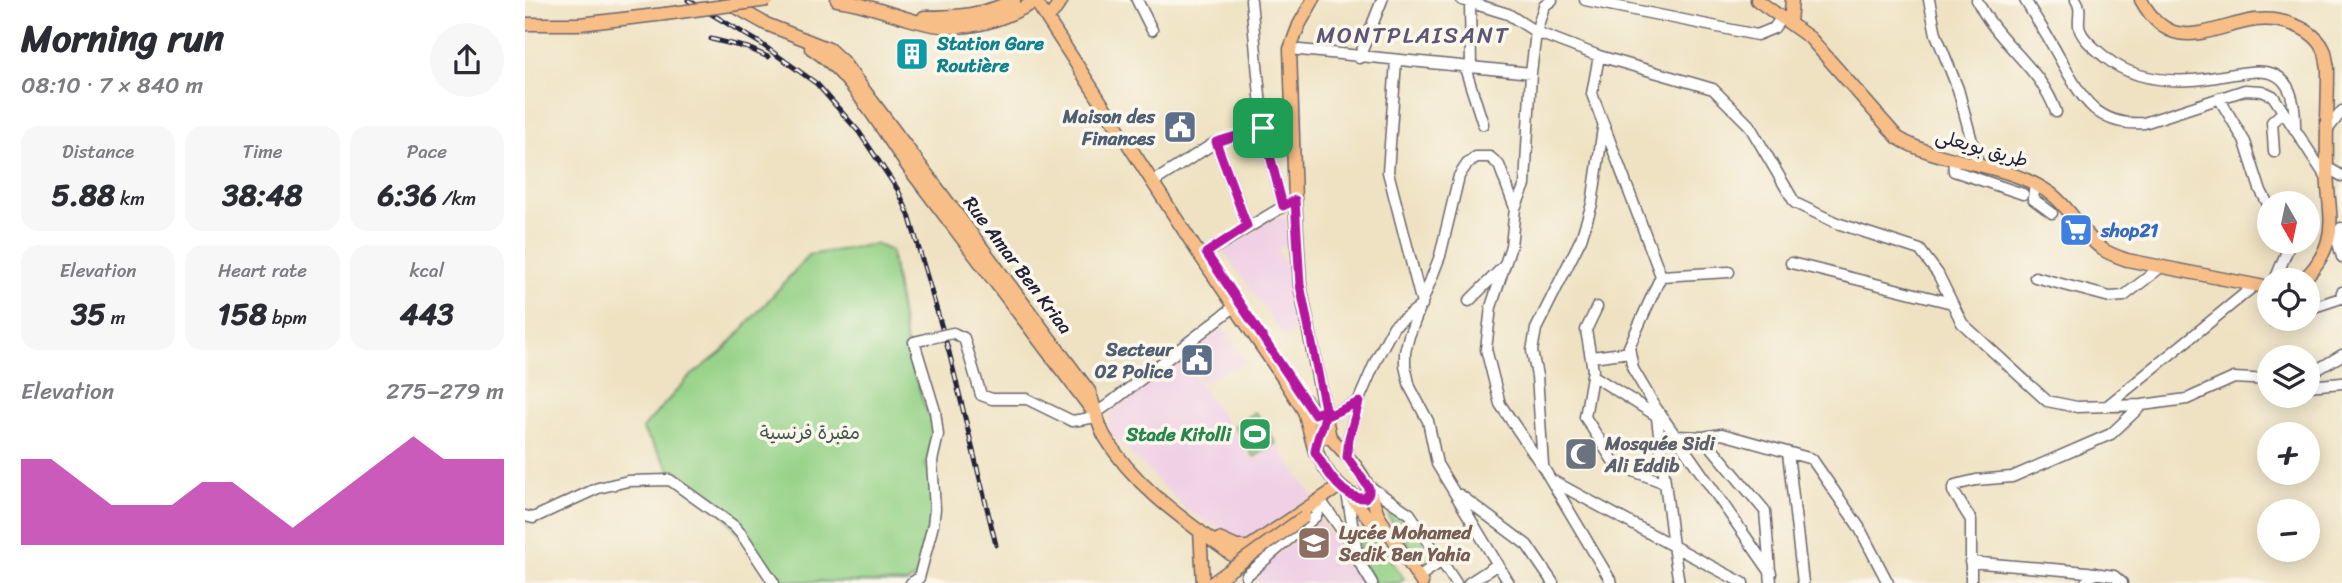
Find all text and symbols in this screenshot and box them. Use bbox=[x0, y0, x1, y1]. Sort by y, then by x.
text: Morning run bbox=[21, 5, 224, 72]
district label: MONTPLAISANT bbox=[1316, 15, 1510, 56]
button: share bbox=[430, 23, 504, 97]
place label: Station Gare Routière bbox=[936, 27, 1044, 82]
building icon: Station Gare Routière bbox=[893, 35, 931, 73]
text: 08:10 · 7 × 840 m bbox=[21, 65, 203, 106]
pin bbox=[1233, 98, 1293, 158]
place label: Maison des Finances bbox=[1062, 100, 1156, 155]
public building icon: Maison des Finances bbox=[1161, 108, 1199, 146]
icon: arrive bbox=[1244, 109, 1282, 147]
street label: طريق بويعلى bbox=[1932, 119, 2032, 177]
text: Distance bbox=[62, 135, 134, 168]
text: Time bbox=[242, 135, 283, 168]
text: Pace bbox=[407, 135, 447, 168]
text: 5.88 bbox=[52, 168, 115, 222]
text: 38:48 bbox=[222, 168, 303, 222]
text: 6:36 bbox=[377, 168, 437, 222]
text: km bbox=[115, 182, 145, 215]
text: /km bbox=[437, 182, 476, 215]
street label: Rue Amar Ben Kriaa bbox=[955, 189, 1082, 342]
north arrow bbox=[2257, 191, 2321, 254]
map controls bbox=[2257, 191, 2320, 562]
supermarket icon: shop21 bbox=[2057, 211, 2095, 249]
place label: shop21 bbox=[2100, 214, 2159, 247]
text: Elevation bbox=[60, 254, 137, 287]
text: Heart rate bbox=[218, 254, 307, 287]
text: kcal bbox=[410, 254, 444, 287]
button: locate bbox=[2257, 268, 2320, 331]
text: 35 bbox=[71, 287, 106, 341]
text: 158 bbox=[218, 287, 267, 341]
text: 443 bbox=[400, 287, 454, 341]
text: m bbox=[106, 301, 125, 334]
text: bpm bbox=[267, 301, 307, 334]
place label: Secteur 02 Police bbox=[1095, 333, 1174, 388]
public building icon: Secteur 02 Police bbox=[1178, 341, 1216, 379]
button: layers bbox=[2257, 345, 2320, 408]
text: Elevation bbox=[21, 371, 114, 412]
text: 275–279 m bbox=[386, 371, 504, 412]
sports icon: Stade Kitolli bbox=[1236, 415, 1274, 453]
park label: مقبرة فرنسية bbox=[760, 416, 860, 449]
place label: Stade Kitolli bbox=[1125, 418, 1233, 451]
button: + bbox=[2257, 422, 2320, 485]
place label: Mosquée Sidi Ali Eddib bbox=[1604, 427, 1716, 482]
mosque icon: Mosquée Sidi Ali Eddib bbox=[1562, 435, 1600, 473]
button: − bbox=[2257, 499, 2320, 562]
place label: Lycée Mohamed Sedik Ben Yahia bbox=[1338, 516, 1473, 571]
school or university icon: Lycée Mohamed Sedik Ben Yahia bbox=[1295, 524, 1333, 562]

